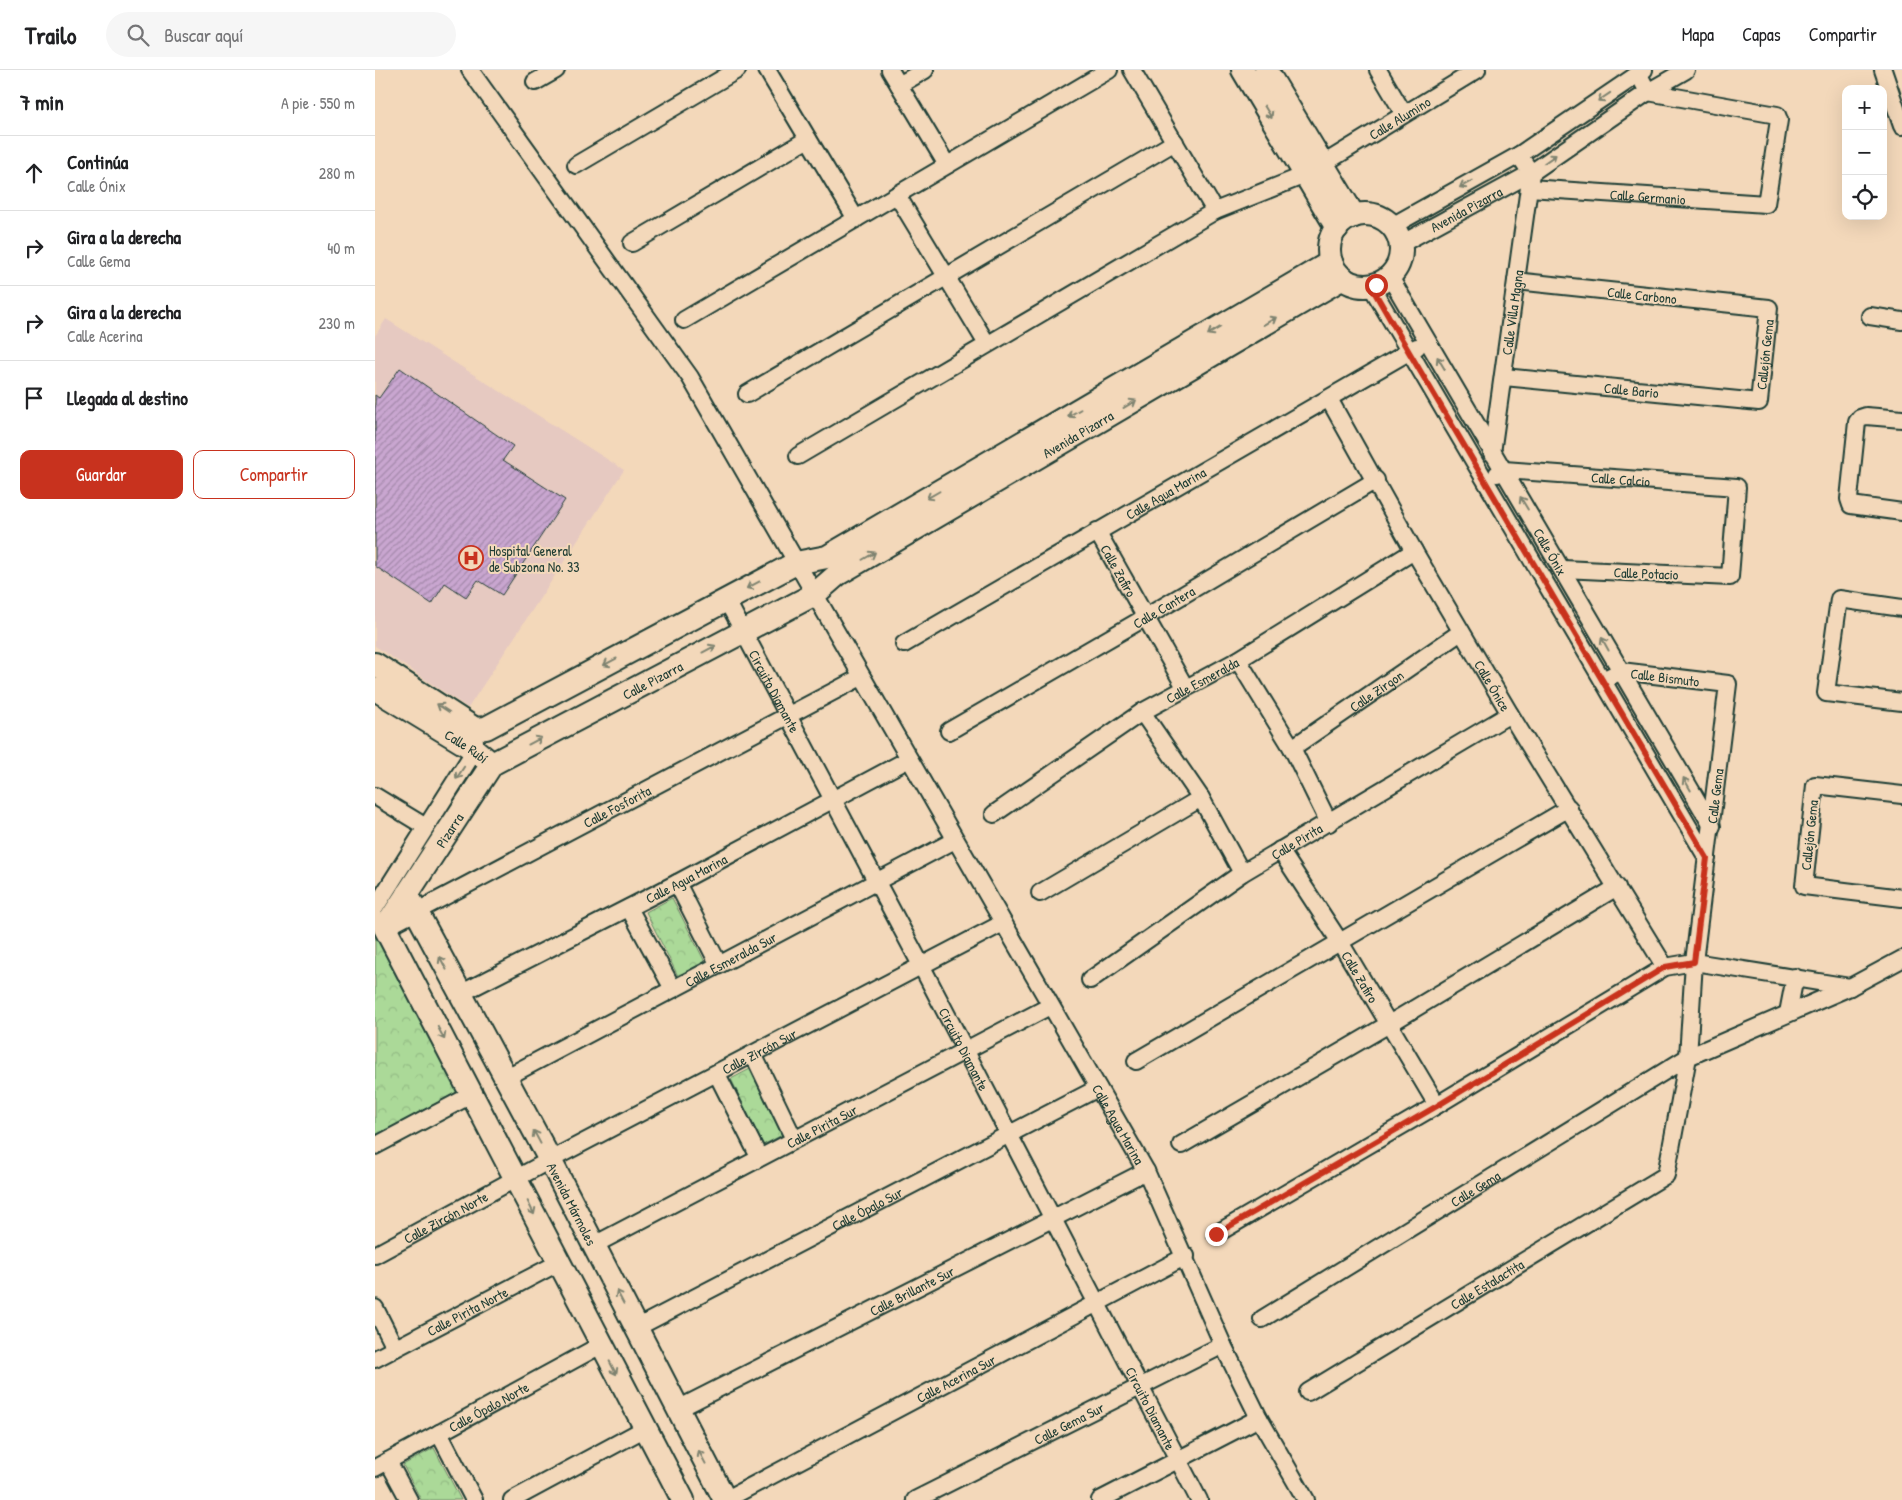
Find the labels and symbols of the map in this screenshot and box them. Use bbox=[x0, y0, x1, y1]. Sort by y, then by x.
street label: Calle Alumino bbox=[1365, 91, 1434, 144]
one-way arrow bbox=[1597, 92, 1611, 102]
one-way arrow bbox=[1263, 104, 1273, 118]
one-way arrow bbox=[1543, 154, 1557, 164]
one-way arrow bbox=[1459, 179, 1474, 189]
street label: Avenida Pizarra bbox=[1427, 181, 1506, 236]
street label: Calle Germanio bbox=[1609, 184, 1687, 208]
street label: Calle Villa Magna bbox=[1496, 268, 1527, 356]
route start bbox=[1365, 274, 1388, 297]
street label: Calle Carbono bbox=[1606, 282, 1678, 308]
one-way arrow bbox=[1263, 316, 1277, 326]
street label: Callejón Gema bbox=[1751, 318, 1777, 391]
one-way arrow bbox=[1207, 326, 1221, 336]
one-way arrow bbox=[1436, 356, 1446, 370]
street label: Calle Bario bbox=[1603, 377, 1660, 402]
one-way arrow bbox=[1123, 399, 1138, 409]
street label: Avenida Pizarra bbox=[1039, 405, 1117, 462]
one-way arrow bbox=[1067, 409, 1081, 419]
street label: Calle Agua Marina bbox=[1122, 462, 1209, 523]
street label: Calle Calcio bbox=[1590, 467, 1651, 490]
one-way arrow bbox=[927, 491, 941, 501]
one-way arrow bbox=[1518, 496, 1528, 510]
street label: Calle Ónix bbox=[1530, 524, 1572, 578]
place label: Hospital General de Subzona No. 33 bbox=[489, 541, 580, 576]
street label: Calle Zafiro bbox=[1097, 541, 1142, 600]
hospital icon: Hospital General de Subzona No. 33 bbox=[458, 545, 484, 571]
one-way arrow bbox=[861, 551, 875, 561]
street label: Calle Potacio bbox=[1613, 562, 1679, 584]
one-way arrow bbox=[746, 581, 761, 590]
street label: Calle Cantera bbox=[1129, 581, 1198, 632]
one-way arrow bbox=[1600, 636, 1610, 651]
one-way arrow bbox=[701, 644, 716, 653]
street label: Circuito Diamante bbox=[745, 646, 805, 736]
street label: Calle Esmeralda bbox=[1162, 652, 1242, 707]
street label: Calle Pizarra bbox=[619, 656, 686, 703]
street label: Calle Ónice bbox=[1471, 656, 1516, 715]
one-way arrow bbox=[602, 657, 617, 667]
street label: Calle Bismuto bbox=[1629, 663, 1701, 691]
street label: Calle Zirgon bbox=[1345, 665, 1407, 716]
one-way arrow bbox=[437, 703, 451, 713]
street label: Calle Rubí bbox=[441, 724, 493, 767]
one-way arrow bbox=[527, 736, 542, 746]
one-way arrow bbox=[455, 766, 465, 780]
street label: Calle Gema bbox=[1701, 767, 1727, 825]
one-way arrow bbox=[1681, 777, 1691, 791]
street label: Calle Fosforita bbox=[580, 780, 654, 831]
street label: Callejón Gema bbox=[1796, 798, 1823, 871]
street label: Pizarra bbox=[431, 809, 467, 851]
street label: Calle Pirita bbox=[1267, 818, 1326, 863]
street label: Calle Agua Marina bbox=[642, 848, 731, 907]
street label: Calle Esmeralda Sur bbox=[681, 926, 780, 991]
street label: Calle Zafiro bbox=[1338, 947, 1384, 1006]
one-way arrow bbox=[438, 956, 448, 971]
street label: Circuito Diamante bbox=[935, 1004, 994, 1094]
street label: Calle Zircón Sur bbox=[718, 1023, 800, 1078]
one-way arrow bbox=[436, 1025, 446, 1039]
street label: Calle Agua Marina bbox=[1088, 1080, 1150, 1168]
street label: Calle Pirita Sur bbox=[783, 1099, 861, 1152]
one-way arrow bbox=[532, 1130, 542, 1145]
street label: Avenida Mármoles bbox=[543, 1159, 602, 1248]
street label: Calle Gema bbox=[1446, 1165, 1504, 1211]
street label: Calle Ópalo Sur bbox=[828, 1182, 906, 1234]
street label: Calle Zircón Norte bbox=[400, 1186, 491, 1247]
one-way arrow bbox=[527, 1200, 536, 1215]
route end bbox=[1205, 1223, 1228, 1246]
street label: Calle Estalactita bbox=[1446, 1254, 1528, 1313]
street label: Calle Brillante Sur bbox=[866, 1260, 958, 1320]
street label: Calle Pirita Norte bbox=[423, 1281, 511, 1340]
one-way arrow bbox=[614, 1290, 624, 1305]
street label: Calle Acerina Sur bbox=[913, 1349, 999, 1407]
one-way arrow bbox=[608, 1361, 618, 1376]
street label: Circuito Diamante bbox=[1122, 1363, 1181, 1453]
street label: Calle Ópalo Norte bbox=[445, 1377, 532, 1436]
street label: Calle Gema Sur bbox=[1030, 1397, 1107, 1448]
one-way arrow bbox=[697, 1450, 706, 1465]

